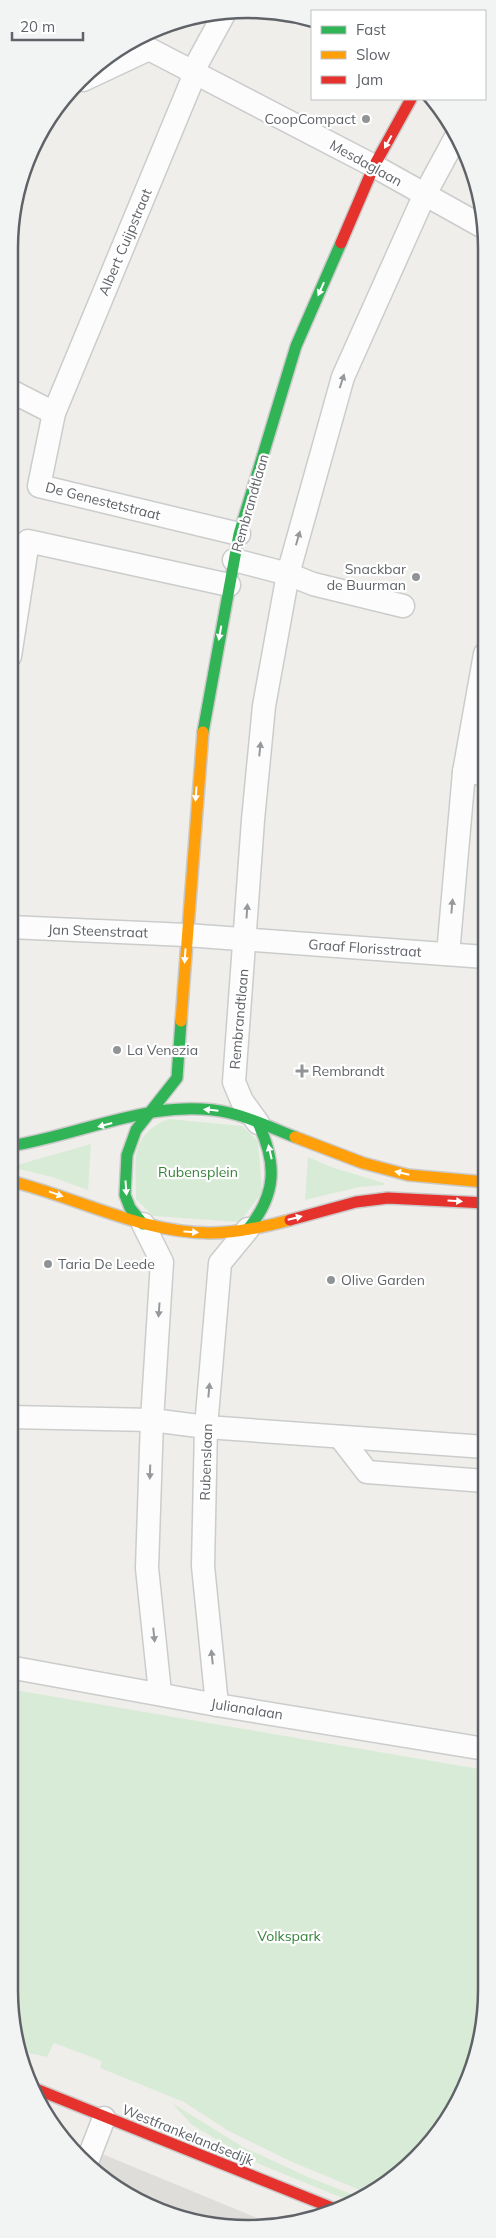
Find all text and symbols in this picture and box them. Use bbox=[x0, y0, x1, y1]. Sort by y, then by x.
scale bar bbox=[12, 10, 84, 42]
legend bbox=[311, 10, 486, 100]
text: 20 m bbox=[20, 17, 55, 36]
text: Fast bbox=[356, 20, 386, 39]
text: Slow bbox=[356, 45, 390, 64]
text: Jam bbox=[356, 70, 383, 89]
place label: CoopCompact bbox=[265, 110, 356, 128]
marker: CoopCompact bbox=[360, 113, 372, 125]
one-way arrow bbox=[383, 135, 392, 148]
street label: Mesdaglaan bbox=[327, 136, 405, 190]
street label: Albert Cuijpstraat bbox=[94, 186, 156, 298]
one-way arrow bbox=[316, 282, 324, 296]
one-way arrow bbox=[339, 374, 347, 389]
street label: Rembrandtlaan bbox=[227, 452, 273, 554]
street label: De Genestetstraat bbox=[44, 478, 163, 524]
one-way arrow bbox=[295, 530, 303, 545]
place label: Snackbar de Buurman bbox=[327, 560, 407, 594]
marker: Snackbar de Buurman bbox=[410, 571, 422, 583]
one-way arrow bbox=[216, 626, 224, 642]
one-way arrow bbox=[256, 741, 264, 757]
one-way arrow bbox=[192, 786, 200, 802]
one-way arrow bbox=[448, 898, 456, 914]
one-way arrow bbox=[244, 903, 252, 919]
street label: Jan Steenstraat bbox=[48, 920, 149, 942]
street label: Graaf Florisstraat bbox=[308, 935, 422, 961]
one-way arrow bbox=[180, 948, 188, 964]
street label: Rembrandtlaan bbox=[226, 968, 252, 1070]
place label: La Venezia bbox=[127, 1041, 198, 1059]
marker: La Venezia bbox=[111, 1044, 123, 1056]
place label: Rembrandt bbox=[312, 1062, 385, 1080]
marker: Rembrandt bbox=[296, 1065, 308, 1077]
one-way arrow bbox=[203, 1106, 219, 1114]
one-way arrow bbox=[97, 1121, 112, 1129]
one-way arrow bbox=[266, 1145, 274, 1160]
park label: Rubensplein bbox=[158, 1163, 238, 1181]
one-way arrow bbox=[395, 1169, 410, 1177]
one-way arrow bbox=[122, 1180, 130, 1196]
one-way arrow bbox=[49, 1191, 64, 1198]
one-way arrow bbox=[448, 1197, 464, 1205]
one-way arrow bbox=[288, 1214, 303, 1222]
one-way arrow bbox=[183, 1228, 199, 1236]
place label: Taria De Leede bbox=[58, 1255, 155, 1273]
marker: Taria De Leede bbox=[42, 1258, 54, 1270]
place label: Olive Garden bbox=[341, 1271, 425, 1289]
marker: Olive Garden bbox=[325, 1274, 337, 1286]
one-way arrow bbox=[155, 1302, 163, 1318]
one-way arrow bbox=[206, 1381, 214, 1397]
street label: Rubenslaan bbox=[196, 1423, 216, 1501]
one-way arrow bbox=[146, 1465, 154, 1481]
one-way arrow bbox=[150, 1627, 158, 1643]
one-way arrow bbox=[208, 1648, 216, 1664]
street label: Julianalaan bbox=[210, 1694, 284, 1724]
park label: Volkspark bbox=[257, 1927, 321, 1945]
street label: Westfrankelandsedijk bbox=[120, 2100, 257, 2170]

